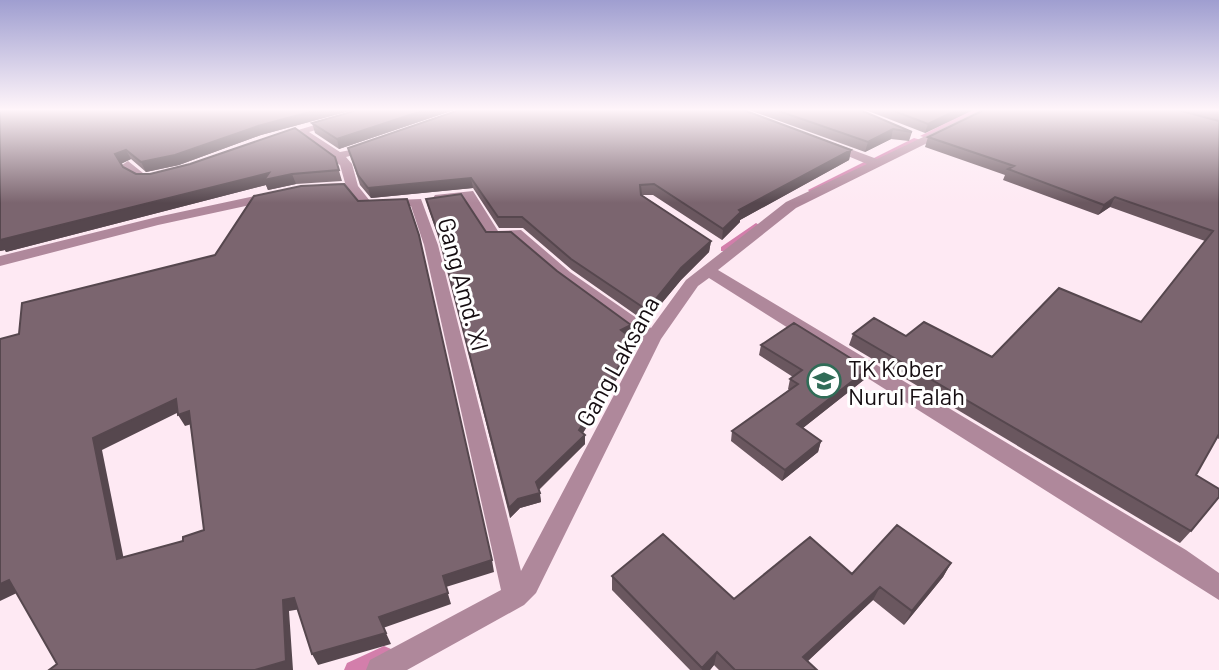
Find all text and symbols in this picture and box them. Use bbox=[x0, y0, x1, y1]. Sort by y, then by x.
street label: Gang Amd. XI bbox=[432, 214, 496, 354]
street label: Gang Laksana bbox=[569, 291, 665, 431]
place label: TK Kober Nurul Falah bbox=[848, 353, 965, 410]
school or university icon: TK Kober Nurul Falah bbox=[805, 362, 843, 400]

